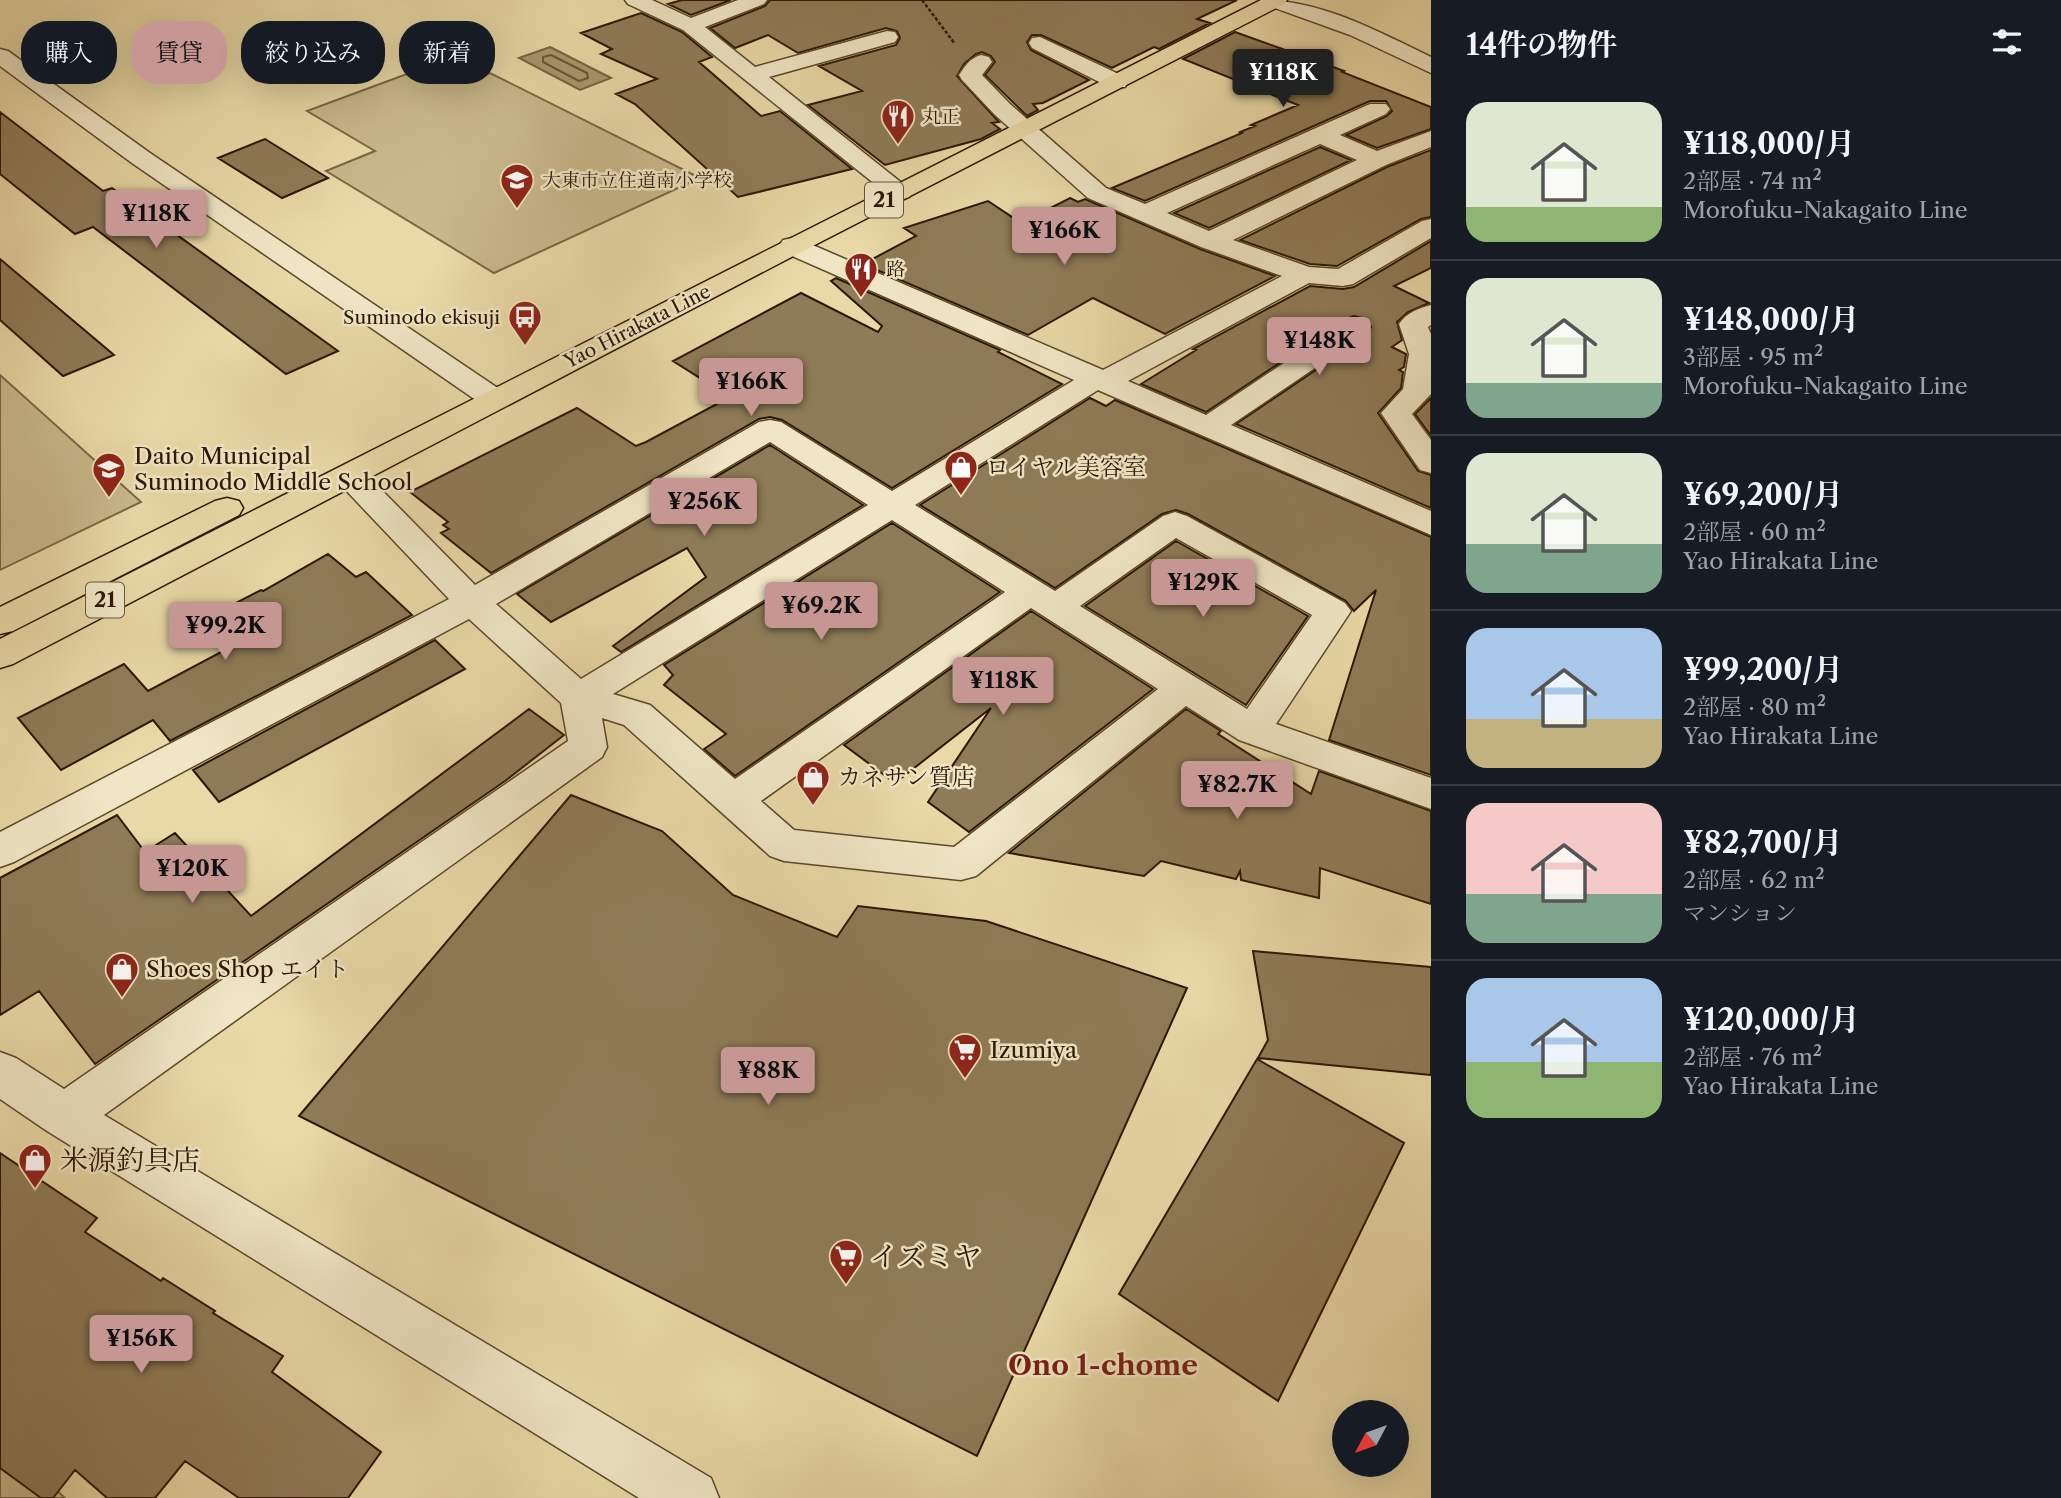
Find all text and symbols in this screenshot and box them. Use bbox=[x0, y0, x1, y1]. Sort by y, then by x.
chip: 購入 bbox=[21, 21, 117, 84]
chip: 賃貸 bbox=[131, 21, 227, 84]
chip: 絞り込み bbox=[241, 21, 385, 84]
chip: 新着 bbox=[399, 21, 495, 84]
icon: filters bbox=[1988, 23, 2026, 61]
text: 14件の物件 bbox=[1466, 26, 1617, 63]
pin: ¥118K bbox=[1234, 50, 1332, 109]
text: ¥118K bbox=[1249, 58, 1318, 86]
restaurant icon: 丸正 bbox=[879, 97, 917, 146]
place label: 丸正 bbox=[922, 105, 960, 128]
text: ¥118,000/月 bbox=[1683, 125, 1855, 162]
icon: home bbox=[1522, 130, 1606, 214]
school or university icon: 大東市立住道南小学校 bbox=[498, 161, 536, 210]
text: 2部屋 · 74 m² bbox=[1683, 167, 1822, 195]
place label: 大東市立住道南小学校 bbox=[542, 169, 732, 192]
road number: 21 bbox=[865, 182, 903, 218]
pin: ¥118K bbox=[107, 190, 205, 250]
text: Morofuku-Nakagaito Line bbox=[1683, 196, 1968, 224]
text: ¥118K bbox=[122, 199, 191, 227]
pin: ¥166K bbox=[1015, 208, 1113, 267]
text: ¥166K bbox=[1028, 216, 1100, 244]
restaurant icon: 路 bbox=[842, 250, 880, 299]
place label: 路 bbox=[886, 258, 905, 281]
street label: Yao Hirakata Line bbox=[559, 280, 714, 374]
bus stop icon: Suminodo ekisuji bbox=[506, 298, 544, 347]
text: ¥148,000/月 bbox=[1683, 301, 1859, 338]
place label: Suminodo ekisuji bbox=[343, 306, 500, 329]
icon: home bbox=[1522, 306, 1606, 390]
pin: ¥148K bbox=[1270, 318, 1368, 377]
text: ¥148K bbox=[1283, 326, 1355, 354]
text: 3部屋 · 95 m² bbox=[1683, 343, 1823, 371]
pin: ¥166K bbox=[702, 358, 800, 418]
text: ¥166K bbox=[715, 367, 787, 395]
text: Morofuku-Nakagaito Line bbox=[1683, 372, 1968, 400]
place label: Daito Municipal Suminodo Middle School bbox=[134, 442, 413, 496]
shop icon: ロイヤル美容室 bbox=[942, 448, 980, 497]
school or university icon: Daito Municipal Suminodo Middle School bbox=[90, 450, 128, 499]
place label: ロイヤル美容室 bbox=[986, 453, 1146, 481]
text: ¥69,200/月 bbox=[1683, 476, 1843, 513]
pin: ¥256K bbox=[655, 478, 753, 538]
icon: home bbox=[1522, 481, 1606, 565]
text: ¥256K bbox=[667, 487, 741, 515]
text: 2部屋 · 60 m² bbox=[1683, 518, 1826, 546]
text: Yao Hirakata Line bbox=[1683, 547, 1878, 575]
pin: ¥129K bbox=[1154, 560, 1252, 619]
text: ¥129K bbox=[1167, 568, 1239, 596]
road number: 21 bbox=[86, 582, 124, 618]
pin: ¥69.2K bbox=[764, 582, 878, 642]
text: ¥69.2K bbox=[781, 591, 861, 619]
pin: ¥99.2K bbox=[168, 602, 282, 662]
text: ¥99.2K bbox=[185, 611, 265, 639]
text: ¥99,200/月 bbox=[1683, 651, 1843, 688]
icon: home bbox=[1522, 656, 1606, 740]
pin: ¥118K bbox=[954, 658, 1052, 717]
text: ¥118K bbox=[969, 666, 1038, 694]
text: 2部屋 · 80 m² bbox=[1683, 693, 1826, 721]
text: Yao Hirakata Line bbox=[1683, 722, 1878, 750]
shop icon: カネサン質店 bbox=[794, 758, 832, 807]
pin: ¥82.7K bbox=[1180, 762, 1294, 821]
place label: カネサン質店 bbox=[838, 763, 975, 791]
text: ¥82.7K bbox=[1197, 770, 1277, 798]
text: ¥82,700/月 bbox=[1683, 824, 1842, 861]
icon: home bbox=[1522, 831, 1606, 915]
pin: ¥120K bbox=[143, 846, 241, 905]
text: ¥120K bbox=[156, 854, 228, 882]
text: 2部屋 · 62 m² bbox=[1683, 866, 1825, 894]
text: マンション bbox=[1683, 899, 1797, 927]
shop icon: Shoes Shop エイト bbox=[103, 950, 141, 999]
place label: Shoes Shop エイト bbox=[146, 955, 349, 983]
text: ¥120,000/月 bbox=[1683, 1001, 1859, 1038]
icon: home bbox=[1522, 1006, 1606, 1090]
supermarket icon: Izumiya bbox=[946, 1031, 984, 1080]
place label: Izumiya bbox=[990, 1036, 1078, 1064]
text: 2部屋 · 76 m² bbox=[1683, 1043, 1822, 1071]
pin: ¥88K bbox=[727, 1048, 809, 1107]
text: ¥88K bbox=[737, 1056, 799, 1084]
text: Yao Hirakata Line bbox=[1683, 1072, 1878, 1100]
shop icon: 米源釣具店 bbox=[16, 1141, 54, 1190]
place label: 米源釣具店 bbox=[60, 1143, 200, 1177]
supermarket icon: イズミヤ bbox=[827, 1237, 865, 1286]
place label: イズミヤ bbox=[870, 1239, 982, 1273]
pin: ¥156K bbox=[92, 1316, 190, 1375]
text: ¥156K bbox=[106, 1324, 176, 1352]
district label: Ono 1-chome bbox=[1008, 1348, 1198, 1382]
north arrow bbox=[1332, 1400, 1409, 1477]
map controls bbox=[1332, 1400, 1409, 1477]

